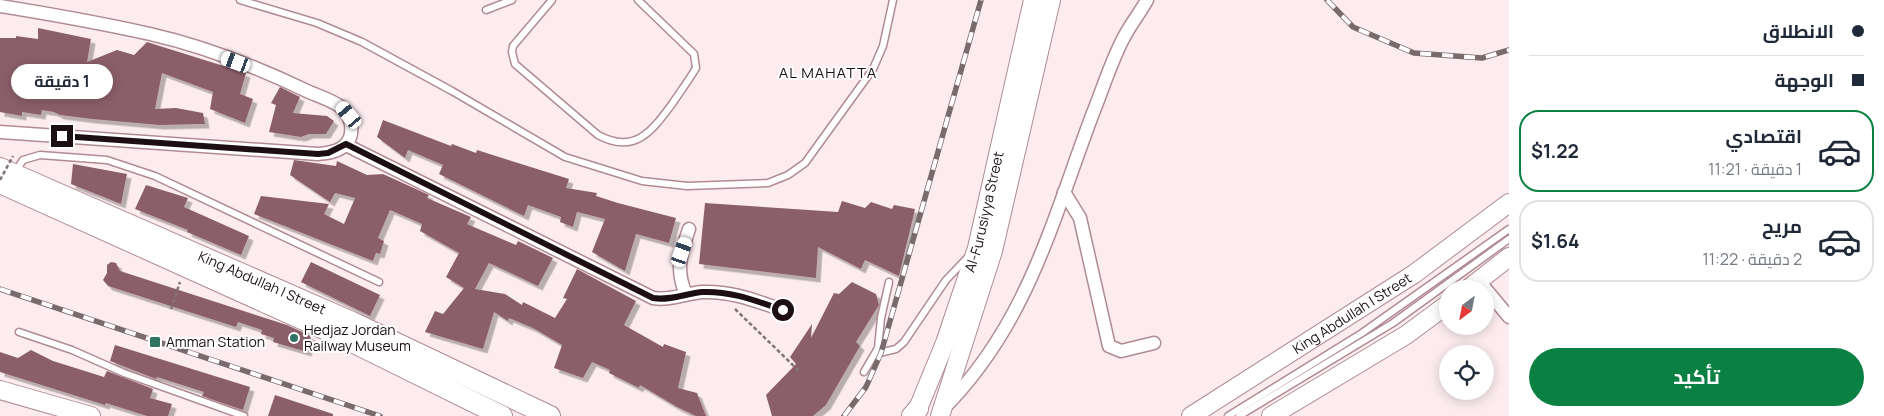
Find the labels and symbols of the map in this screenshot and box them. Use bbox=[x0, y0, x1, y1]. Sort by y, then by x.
car bbox=[219, 50, 252, 74]
district label: AL MAHATTA bbox=[779, 62, 877, 83]
callout: 1 دقيقة bbox=[11, 64, 113, 98]
car bbox=[333, 99, 364, 131]
route end bbox=[51, 125, 73, 147]
street label: Al-Furusiyya Street bbox=[960, 149, 1008, 275]
car bbox=[670, 235, 693, 269]
street label: King Abdullah I Street bbox=[195, 246, 329, 319]
street label: King Abdullah I Street bbox=[1289, 268, 1415, 358]
north arrow bbox=[1439, 280, 1494, 335]
route start bbox=[772, 299, 794, 321]
place label: Hedjaz Jordan Railway Museum bbox=[304, 320, 411, 355]
place label: Amman Station bbox=[166, 332, 265, 351]
marker: Hedjaz Jordan Railway Museum bbox=[288, 332, 300, 344]
marker: Amman Station bbox=[148, 335, 162, 349]

